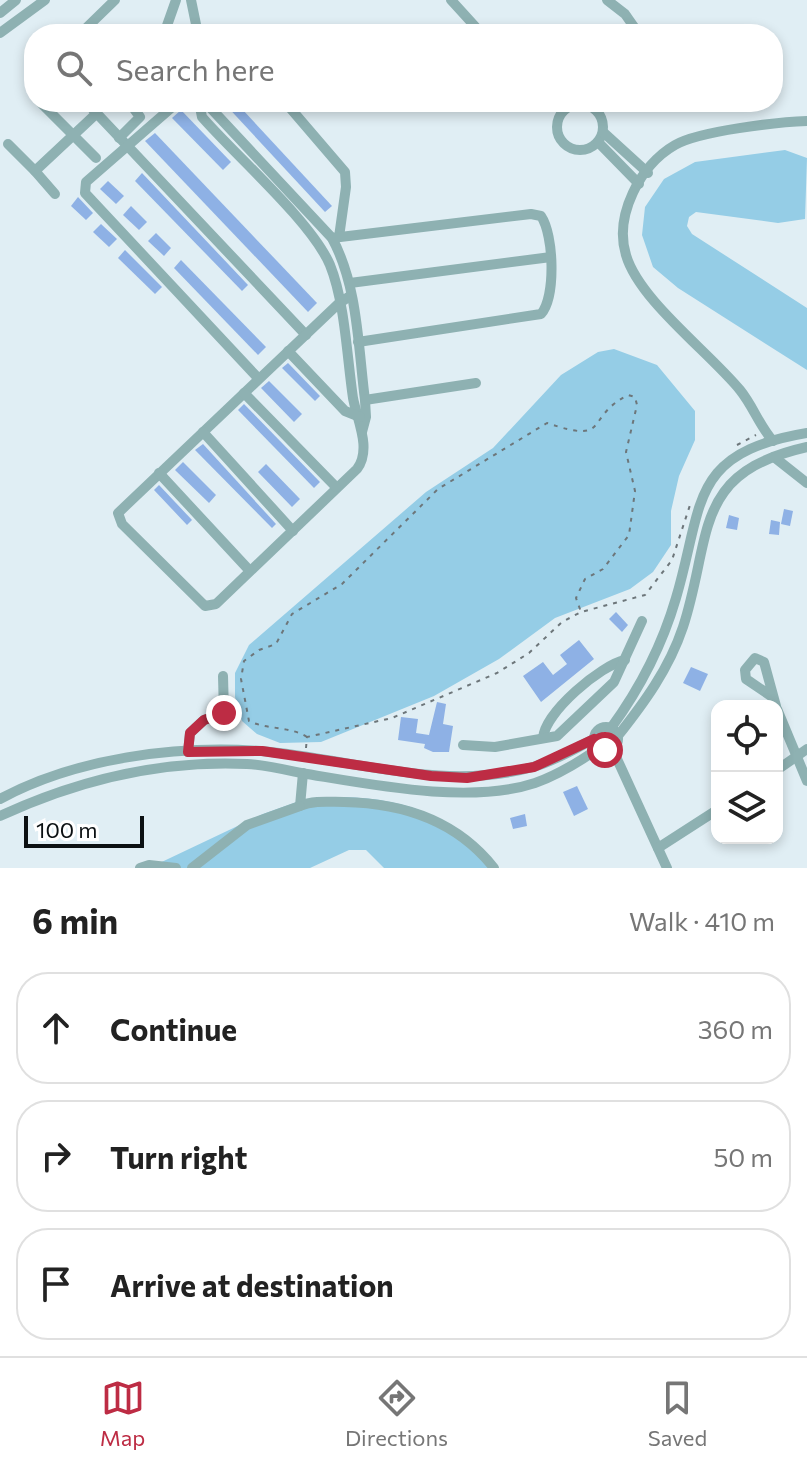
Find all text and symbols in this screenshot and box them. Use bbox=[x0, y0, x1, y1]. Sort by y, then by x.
search box bbox=[24, 24, 783, 112]
icon: search bbox=[52, 46, 96, 90]
text: Search here bbox=[116, 50, 275, 87]
route end bbox=[206, 695, 242, 731]
map controls bbox=[711, 700, 783, 844]
button: locate bbox=[711, 700, 783, 772]
route start bbox=[587, 732, 623, 768]
button: layers bbox=[711, 772, 783, 844]
scale bar bbox=[24, 812, 144, 848]
text: 100 m bbox=[36, 816, 98, 843]
text: 6 min bbox=[32, 899, 118, 941]
text: Walk · 410 m bbox=[629, 905, 775, 936]
icon: ahead bbox=[34, 1006, 78, 1050]
text: Continue bbox=[110, 1010, 237, 1047]
text: 360 m bbox=[698, 1013, 773, 1044]
icon: right bbox=[34, 1134, 78, 1178]
text: Turn right bbox=[110, 1138, 247, 1175]
text: 50 m bbox=[713, 1141, 773, 1172]
icon: arrive bbox=[34, 1262, 78, 1306]
text: Arrive at destination bbox=[110, 1266, 394, 1303]
tab: Map bbox=[100, 1376, 145, 1451]
tab: Directions bbox=[345, 1376, 448, 1451]
tab: Saved bbox=[648, 1376, 707, 1451]

